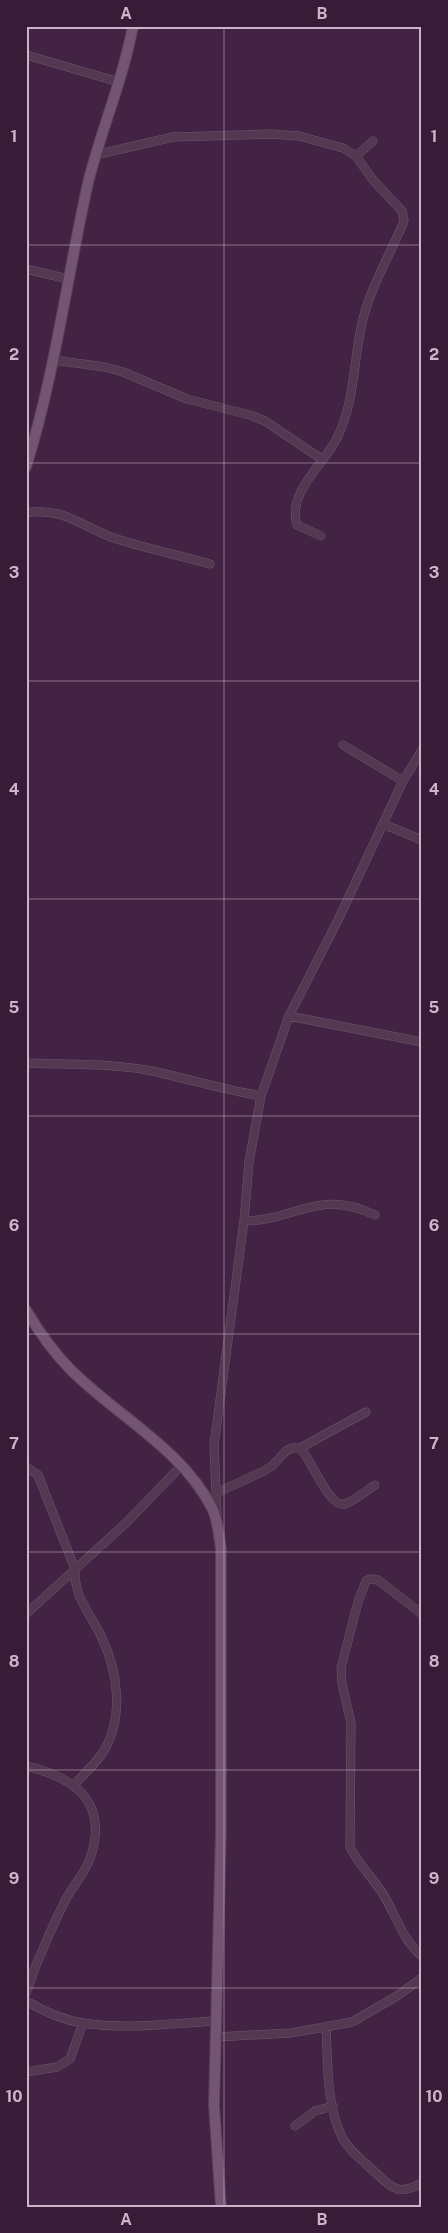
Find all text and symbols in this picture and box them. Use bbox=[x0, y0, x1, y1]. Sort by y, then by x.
text: A bbox=[120, 4, 132, 23]
text: B bbox=[317, 4, 328, 23]
text: 1 bbox=[11, 127, 17, 146]
text: 1 bbox=[431, 127, 437, 146]
text: 2 bbox=[9, 345, 19, 364]
text: 2 bbox=[429, 345, 439, 364]
text: 3 bbox=[9, 563, 19, 582]
text: 3 bbox=[429, 563, 439, 582]
text: 4 bbox=[9, 780, 20, 799]
text: 4 bbox=[429, 780, 440, 799]
text: 5 bbox=[9, 998, 20, 1017]
text: 5 bbox=[429, 998, 440, 1017]
text: 6 bbox=[9, 1216, 19, 1235]
text: 6 bbox=[429, 1216, 439, 1235]
text: 7 bbox=[9, 1434, 19, 1453]
text: 7 bbox=[429, 1434, 439, 1453]
text: 8 bbox=[9, 1652, 20, 1671]
text: 8 bbox=[429, 1652, 440, 1671]
text: 9 bbox=[9, 1869, 19, 1888]
text: 9 bbox=[429, 1869, 439, 1888]
text: 10 bbox=[5, 2087, 23, 2106]
text: 10 bbox=[425, 2087, 443, 2106]
text: A bbox=[120, 2210, 132, 2229]
text: B bbox=[317, 2210, 328, 2229]

